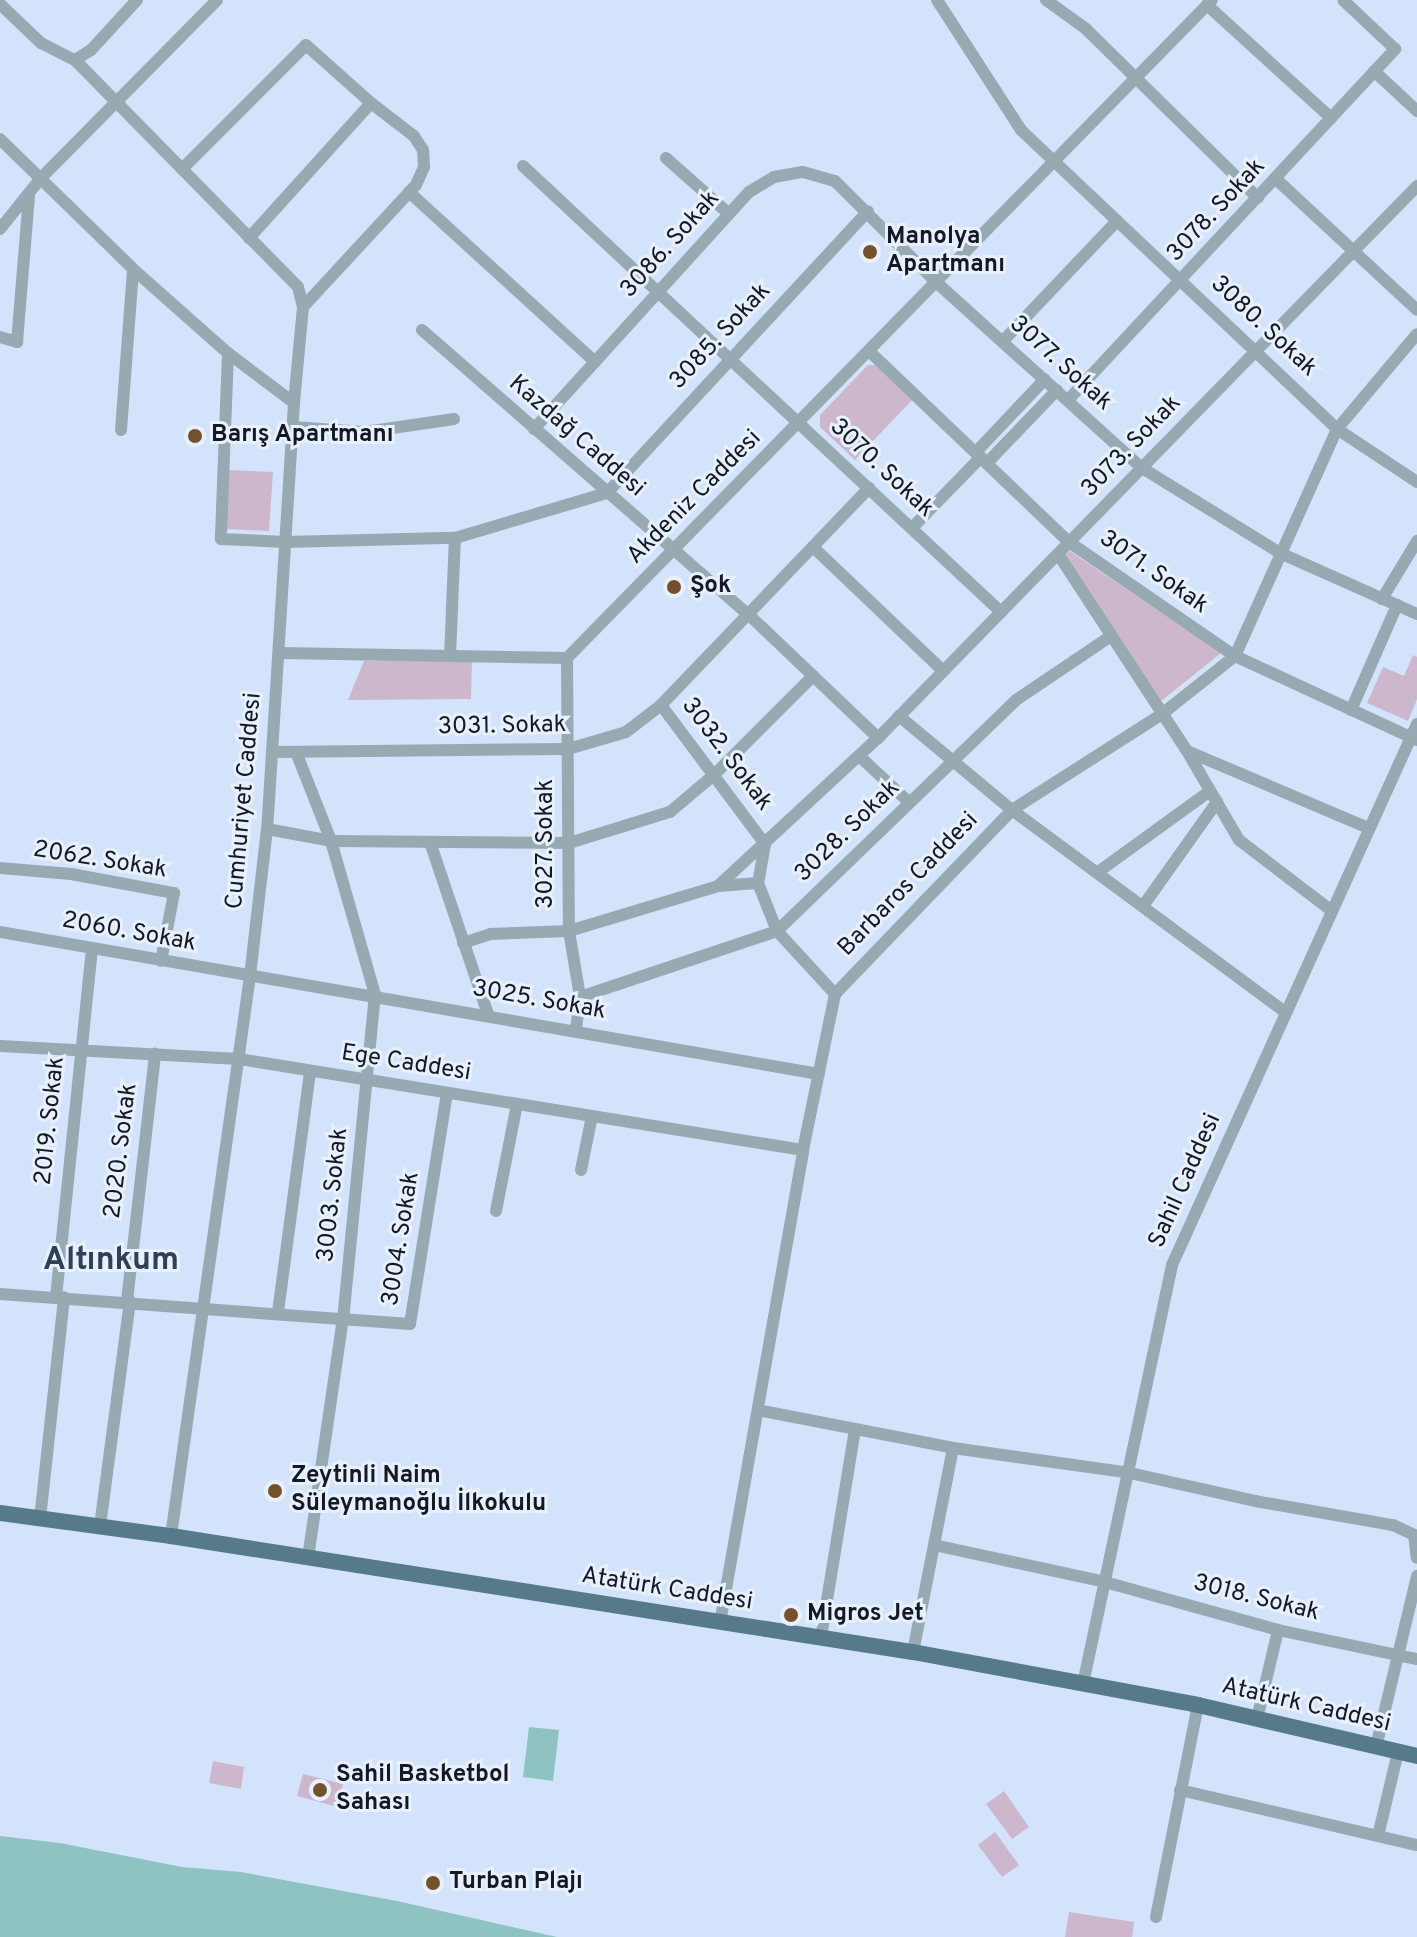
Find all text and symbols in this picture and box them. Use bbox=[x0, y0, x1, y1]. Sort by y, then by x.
street label: 3078. Sokak bbox=[1162, 153, 1272, 269]
street label: 3086. Sokak bbox=[615, 185, 727, 305]
place label: Manolya Apartmanı bbox=[886, 224, 1005, 280]
marker: Manolya Apartmanı bbox=[861, 243, 879, 261]
street label: 3080. Sokak bbox=[1204, 270, 1322, 384]
street label: 3085. Sokak bbox=[664, 278, 778, 396]
street label: 3077. Sokak bbox=[1003, 310, 1117, 418]
street label: Kazdağ Caddesi bbox=[502, 370, 650, 504]
street label: 3073. Sokak bbox=[1076, 390, 1188, 504]
street label: 3070. Sokak bbox=[823, 413, 939, 525]
place label: Barış Apartmanı bbox=[211, 422, 395, 450]
street label: Akdeniz Caddesi bbox=[622, 425, 768, 571]
marker: Barış Apartmanı bbox=[186, 427, 204, 445]
street label: 3071. Sokak bbox=[1093, 525, 1213, 621]
place label: Şok bbox=[690, 573, 731, 601]
marker: Şok bbox=[665, 578, 683, 596]
street label: Cumhuriyet Caddesi bbox=[221, 691, 269, 911]
street label: 3032. Sokak bbox=[674, 693, 778, 817]
street label: 3031. Sokak bbox=[437, 711, 567, 743]
street label: 3028. Sokak bbox=[790, 775, 906, 889]
street label: 3027. Sokak bbox=[533, 779, 561, 909]
street label: Barbaros Caddesi bbox=[833, 807, 985, 963]
street label: 2062. Sokak bbox=[31, 836, 169, 886]
street label: 2060. Sokak bbox=[60, 907, 198, 959]
street label: 3025. Sokak bbox=[470, 975, 608, 1027]
street label: Ege Caddesi bbox=[339, 1040, 473, 1088]
street label: 2019. Sokak bbox=[30, 1055, 72, 1187]
street label: 2020. Sokak bbox=[99, 1082, 145, 1220]
street label: Sahil Caddesi bbox=[1144, 1109, 1228, 1253]
street label: 3003. Sokak bbox=[313, 1126, 355, 1264]
street label: 3004. Sokak bbox=[377, 1170, 427, 1308]
district label: Altınkum bbox=[43, 1242, 179, 1280]
place label: Zeytinli Naim Süleymanoğlu İlkokulu bbox=[291, 1463, 546, 1519]
marker: Zeytinli Naim Süleymanoğlu İlkokulu bbox=[266, 1482, 284, 1500]
street label: Atatürk Caddesi bbox=[579, 1562, 755, 1618]
street label: 3018. Sokak bbox=[1190, 1569, 1322, 1629]
place label: Migros Jet bbox=[807, 1601, 924, 1629]
marker: Migros Jet bbox=[782, 1606, 800, 1624]
street label: Atatürk Caddesi bbox=[1219, 1673, 1393, 1739]
place label: Sahil Basketbol Sahası bbox=[336, 1762, 510, 1818]
marker: Sahil Basketbol Sahası bbox=[311, 1781, 329, 1799]
place label: Turban Plajı bbox=[449, 1869, 583, 1897]
marker: Turban Plajı bbox=[424, 1874, 442, 1892]

